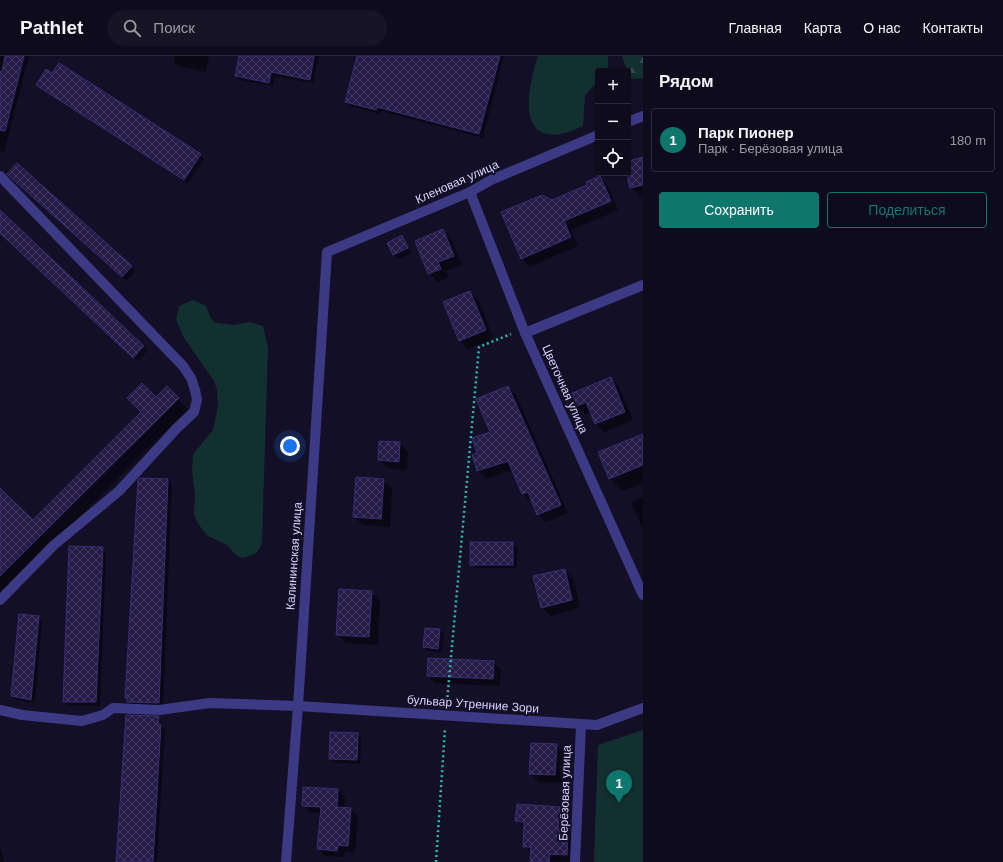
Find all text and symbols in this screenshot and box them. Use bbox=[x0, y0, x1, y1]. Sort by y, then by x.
search box bbox=[107, 10, 387, 46]
text: Pathlet bbox=[20, 17, 83, 38]
icon: search bbox=[121, 17, 143, 39]
text: Поиск bbox=[153, 19, 195, 36]
text: Главная bbox=[728, 20, 782, 36]
text: Карта bbox=[804, 20, 841, 36]
text: О нас bbox=[863, 20, 901, 36]
text: Контакты bbox=[923, 20, 983, 36]
map controls bbox=[595, 68, 631, 176]
button: + bbox=[595, 68, 631, 104]
text: Рядом bbox=[659, 72, 714, 91]
button: − bbox=[595, 104, 631, 140]
text: Парк Пионер bbox=[698, 124, 794, 141]
text: 1 bbox=[669, 133, 677, 148]
text: 180 m bbox=[950, 133, 986, 148]
button: locate bbox=[595, 140, 631, 176]
text: Парк · Берёзовая улица bbox=[698, 141, 843, 156]
street label: Кленовая улица bbox=[413, 157, 501, 207]
button: Сохранить bbox=[659, 192, 819, 228]
button: Поделиться bbox=[827, 192, 987, 228]
street label: Цветочная улица bbox=[539, 343, 591, 436]
your location bbox=[280, 436, 300, 456]
street label: Калининская улица bbox=[283, 501, 305, 611]
street label: бульвар Утренние Зори bbox=[407, 692, 539, 716]
street label: Берёзовая улица bbox=[556, 745, 574, 841]
pin: 1 bbox=[606, 770, 632, 803]

